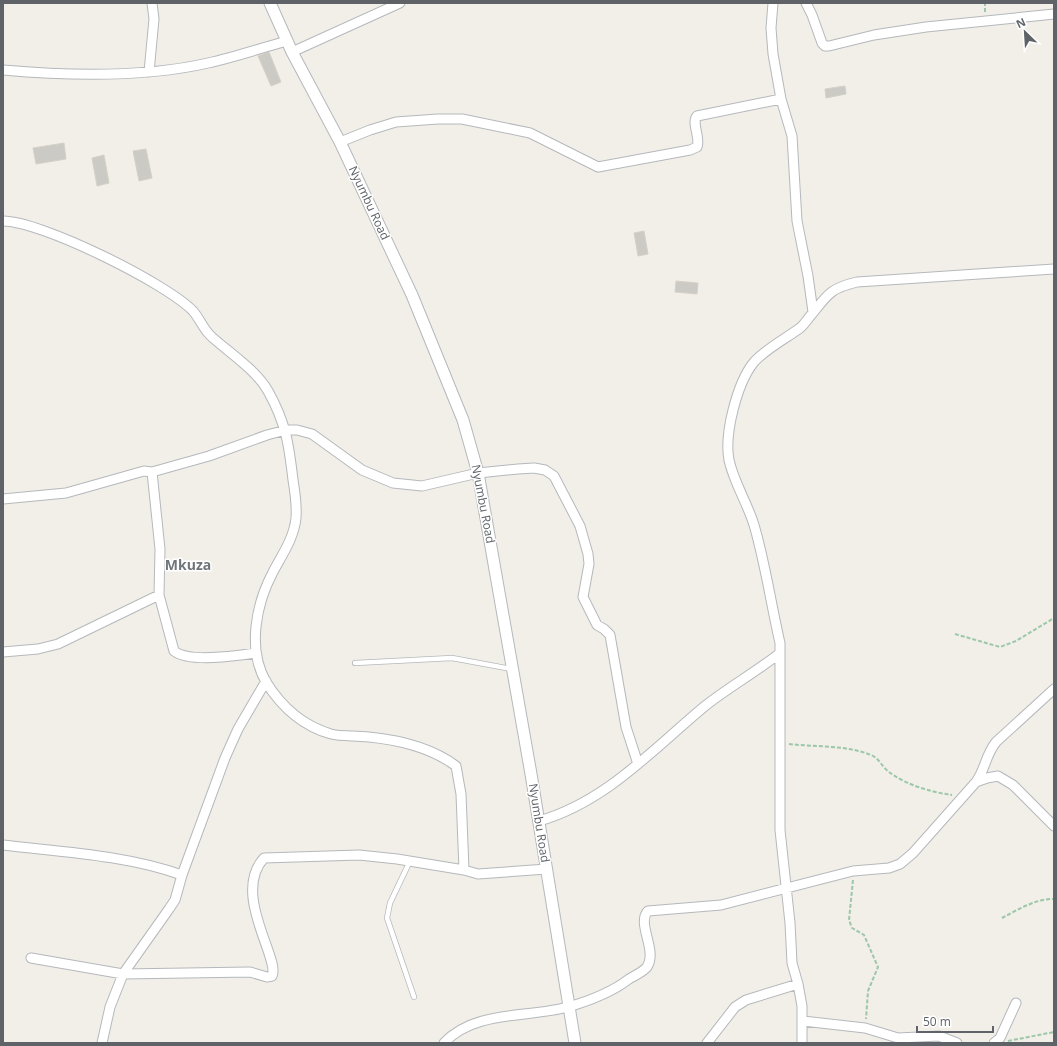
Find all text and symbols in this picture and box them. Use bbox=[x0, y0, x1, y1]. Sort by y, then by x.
north arrow bbox=[1005, 12, 1045, 52]
text: N bbox=[1013, 14, 1028, 31]
street label: Nyumbu Road bbox=[345, 163, 394, 243]
street label: Nyumbu Road bbox=[468, 463, 499, 545]
district label: Mkuza bbox=[165, 555, 211, 574]
street label: Nyumbu Road bbox=[525, 782, 554, 864]
scale bar bbox=[917, 1008, 993, 1034]
text: 50 m bbox=[923, 1013, 951, 1030]

